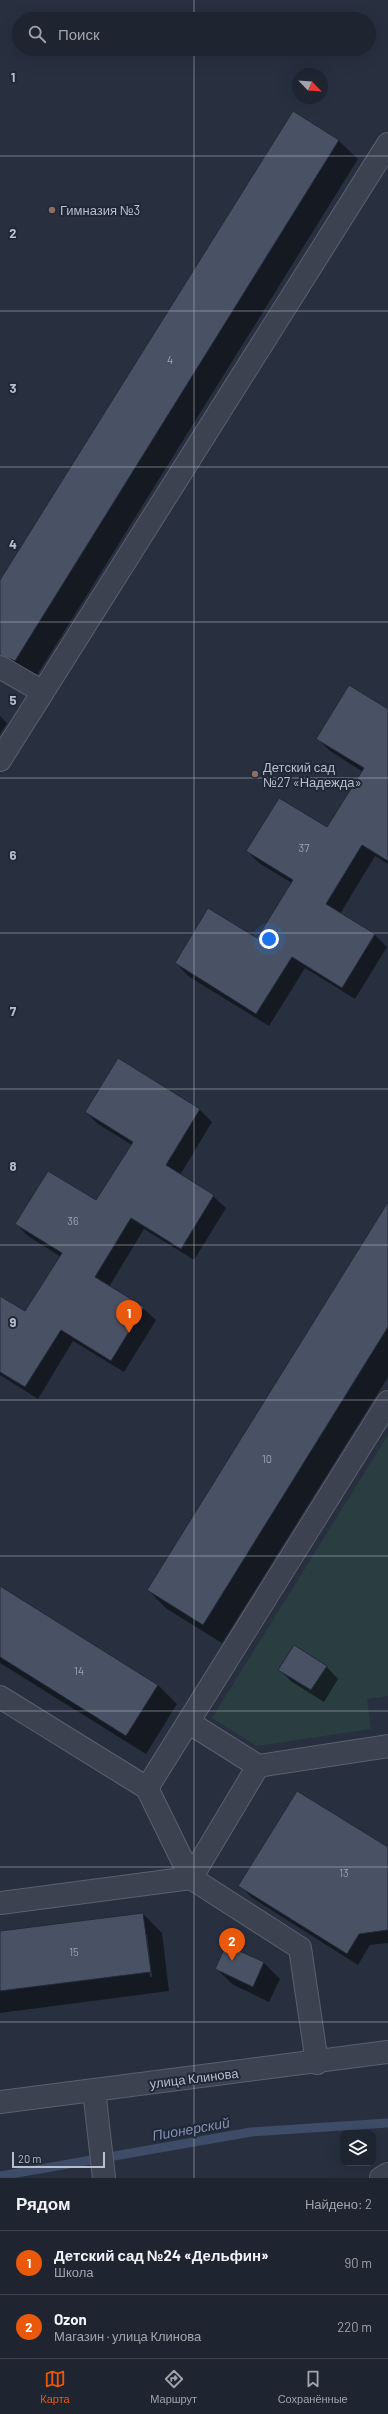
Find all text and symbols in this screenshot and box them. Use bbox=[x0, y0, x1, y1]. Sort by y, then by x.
search box bbox=[12, 12, 376, 56]
icon: search bbox=[26, 23, 48, 45]
text: Поиск bbox=[58, 25, 100, 43]
north arrow bbox=[292, 68, 328, 104]
text: 1 bbox=[11, 69, 15, 85]
place label: Гимназия №3 bbox=[60, 202, 140, 218]
marker: Гимназия №3 bbox=[47, 205, 57, 215]
text: 2 bbox=[9, 225, 17, 241]
house number: 4 bbox=[167, 353, 173, 366]
text: 3 bbox=[9, 380, 17, 396]
text: 4 bbox=[9, 536, 17, 552]
text: 5 bbox=[9, 692, 17, 708]
place label: Детский сад №27 «Надежда» bbox=[263, 759, 362, 790]
marker: Детский сад №27 «Надежда» bbox=[250, 769, 260, 779]
house number: 37 bbox=[299, 841, 309, 854]
text: 6 bbox=[10, 847, 17, 863]
your location bbox=[259, 929, 279, 949]
text: 7 bbox=[10, 1003, 17, 1019]
text: 8 bbox=[9, 1158, 17, 1174]
house number: 36 bbox=[67, 1214, 79, 1227]
pin: 1 bbox=[116, 1300, 142, 1333]
text: 9 bbox=[10, 1314, 17, 1330]
house number: 10 bbox=[262, 1452, 272, 1465]
house number: 14 bbox=[74, 1664, 84, 1677]
house number: 13 bbox=[339, 1866, 349, 1879]
pin: 2 bbox=[219, 1928, 245, 1961]
house number: 15 bbox=[69, 1945, 79, 1958]
street label: улица Клинова bbox=[149, 2065, 240, 2091]
water label: Пионерский bbox=[151, 2113, 231, 2144]
map controls bbox=[340, 2130, 376, 2166]
button: layers bbox=[340, 2130, 376, 2166]
scale bar bbox=[12, 2150, 105, 2169]
text: 20 m bbox=[18, 2152, 41, 2165]
text: Рядом bbox=[16, 2193, 71, 2213]
text: Найдено: 2 bbox=[305, 2196, 372, 2212]
text: Детский сад №24 «Дельфин» bbox=[54, 2246, 269, 2264]
text: 1 bbox=[27, 2255, 31, 2271]
text: 90 m bbox=[345, 2255, 372, 2271]
text: Школа bbox=[54, 2264, 94, 2280]
text: Ozon bbox=[54, 2310, 87, 2328]
text: 2 bbox=[25, 2319, 33, 2335]
text: 220 m bbox=[337, 2319, 372, 2335]
text: Магазин · улица Клинова bbox=[54, 2328, 201, 2344]
tab: Карта bbox=[40, 2368, 70, 2405]
tab: Маршрут bbox=[150, 2368, 197, 2405]
tab: Сохранённые bbox=[278, 2368, 348, 2405]

